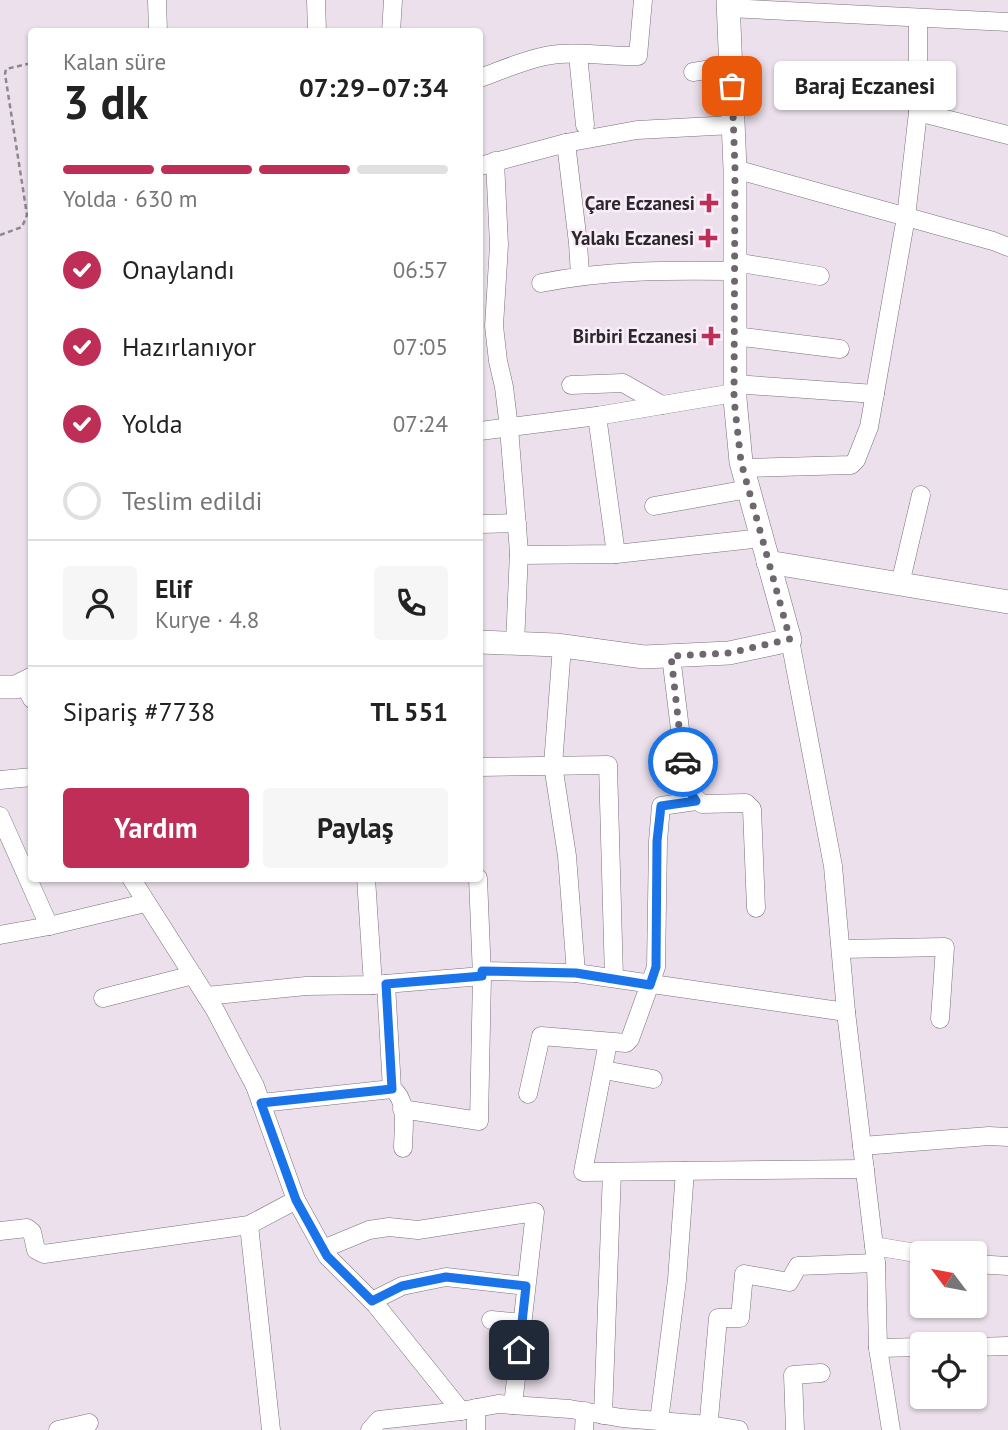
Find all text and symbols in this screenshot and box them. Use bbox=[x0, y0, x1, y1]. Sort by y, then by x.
text: Kalan süre bbox=[63, 47, 166, 76]
pin bbox=[702, 56, 762, 116]
callout: Baraj Eczanesi bbox=[774, 62, 956, 110]
icon: bag bbox=[713, 67, 751, 105]
text: 07:29–07:34 bbox=[299, 71, 448, 104]
text: Baraj Eczanesi bbox=[795, 71, 935, 100]
text: 3 dk bbox=[63, 72, 148, 132]
text: Yolda · 630 m bbox=[63, 184, 198, 213]
place label: Çare Eczanesi bbox=[585, 191, 695, 215]
marker: Çare Eczanesi bbox=[701, 195, 717, 211]
place label: Yalakı Eczanesi bbox=[570, 226, 694, 250]
marker: Yalakı Eczanesi bbox=[700, 230, 716, 246]
icon: check bbox=[63, 251, 101, 289]
text: Onaylandı bbox=[122, 253, 235, 286]
text: 06:57 bbox=[393, 255, 448, 284]
place label: Birbiri Eczanesi bbox=[573, 324, 697, 348]
icon: check bbox=[63, 328, 101, 366]
marker: Birbiri Eczanesi bbox=[703, 328, 719, 344]
text: Hazırlanıyor bbox=[122, 330, 256, 363]
text: 07:05 bbox=[393, 332, 448, 361]
icon: check bbox=[63, 405, 101, 443]
text: Yolda bbox=[122, 407, 183, 440]
text: 07:24 bbox=[393, 409, 448, 438]
text: Teslim edildi bbox=[122, 484, 263, 517]
button: person bbox=[63, 566, 137, 640]
button: phone bbox=[374, 566, 448, 640]
text: Elif bbox=[155, 572, 192, 605]
text: Kurye · 4.8 bbox=[155, 605, 259, 634]
text: Sipariş #7738 bbox=[63, 695, 215, 728]
text: TL 551 bbox=[370, 695, 448, 728]
courier bbox=[648, 727, 718, 797]
icon: car bbox=[664, 743, 702, 781]
button: Yardım bbox=[63, 788, 249, 868]
button: Paylaş bbox=[263, 788, 448, 868]
north arrow bbox=[910, 1241, 987, 1318]
map controls bbox=[910, 1241, 987, 1409]
pin bbox=[489, 1320, 549, 1380]
icon: home bbox=[500, 1331, 538, 1369]
button: locate bbox=[910, 1332, 987, 1409]

